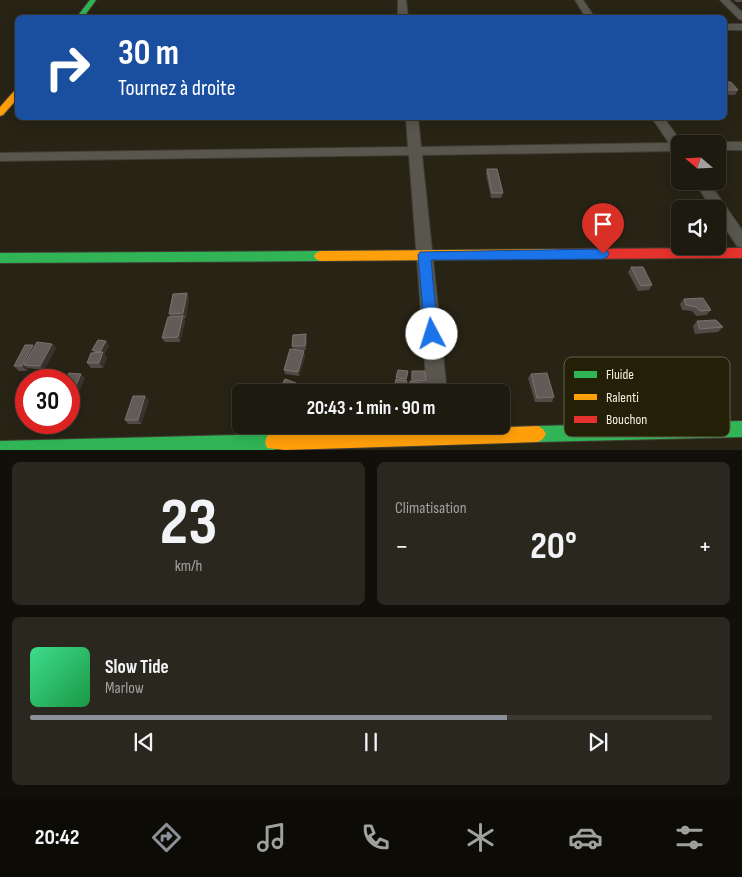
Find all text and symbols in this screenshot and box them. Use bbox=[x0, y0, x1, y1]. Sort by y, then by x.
text: 30 m bbox=[118, 32, 179, 75]
icon: right bbox=[35, 35, 100, 100]
text: Tournez à droite bbox=[118, 75, 235, 102]
north arrow bbox=[671, 135, 726, 190]
map controls bbox=[671, 135, 726, 255]
button: sound bbox=[671, 200, 726, 255]
pin bbox=[582, 203, 624, 254]
icon: arrive bbox=[589, 210, 617, 238]
position arrow bbox=[405, 307, 457, 359]
legend bbox=[564, 357, 730, 437]
text: Fluide bbox=[606, 366, 634, 383]
speed limit sign: 30 bbox=[15, 369, 80, 434]
text: Ralenti bbox=[606, 389, 639, 406]
text: 20:43 · 1 min · 90 m bbox=[307, 397, 435, 420]
text: Bouchon bbox=[606, 411, 647, 428]
text: 23 bbox=[160, 485, 217, 563]
text: Climatisation bbox=[395, 499, 467, 518]
text: 20° bbox=[530, 524, 577, 569]
text: − bbox=[395, 530, 409, 563]
text: + bbox=[698, 530, 712, 563]
text: km/h bbox=[175, 557, 202, 576]
text: Slow Tide bbox=[105, 656, 169, 679]
text: Marlow bbox=[105, 679, 144, 698]
icon: previous bbox=[130, 728, 158, 756]
icon: pause bbox=[357, 728, 385, 756]
icon: next bbox=[584, 728, 612, 756]
icon: directions bbox=[149, 820, 184, 855]
icon: music bbox=[254, 820, 289, 855]
icon: phone bbox=[358, 820, 393, 855]
icon: climate bbox=[463, 820, 498, 855]
icon: car bbox=[568, 820, 603, 855]
icon: filters bbox=[672, 820, 707, 855]
text: 20:42 bbox=[35, 824, 79, 851]

